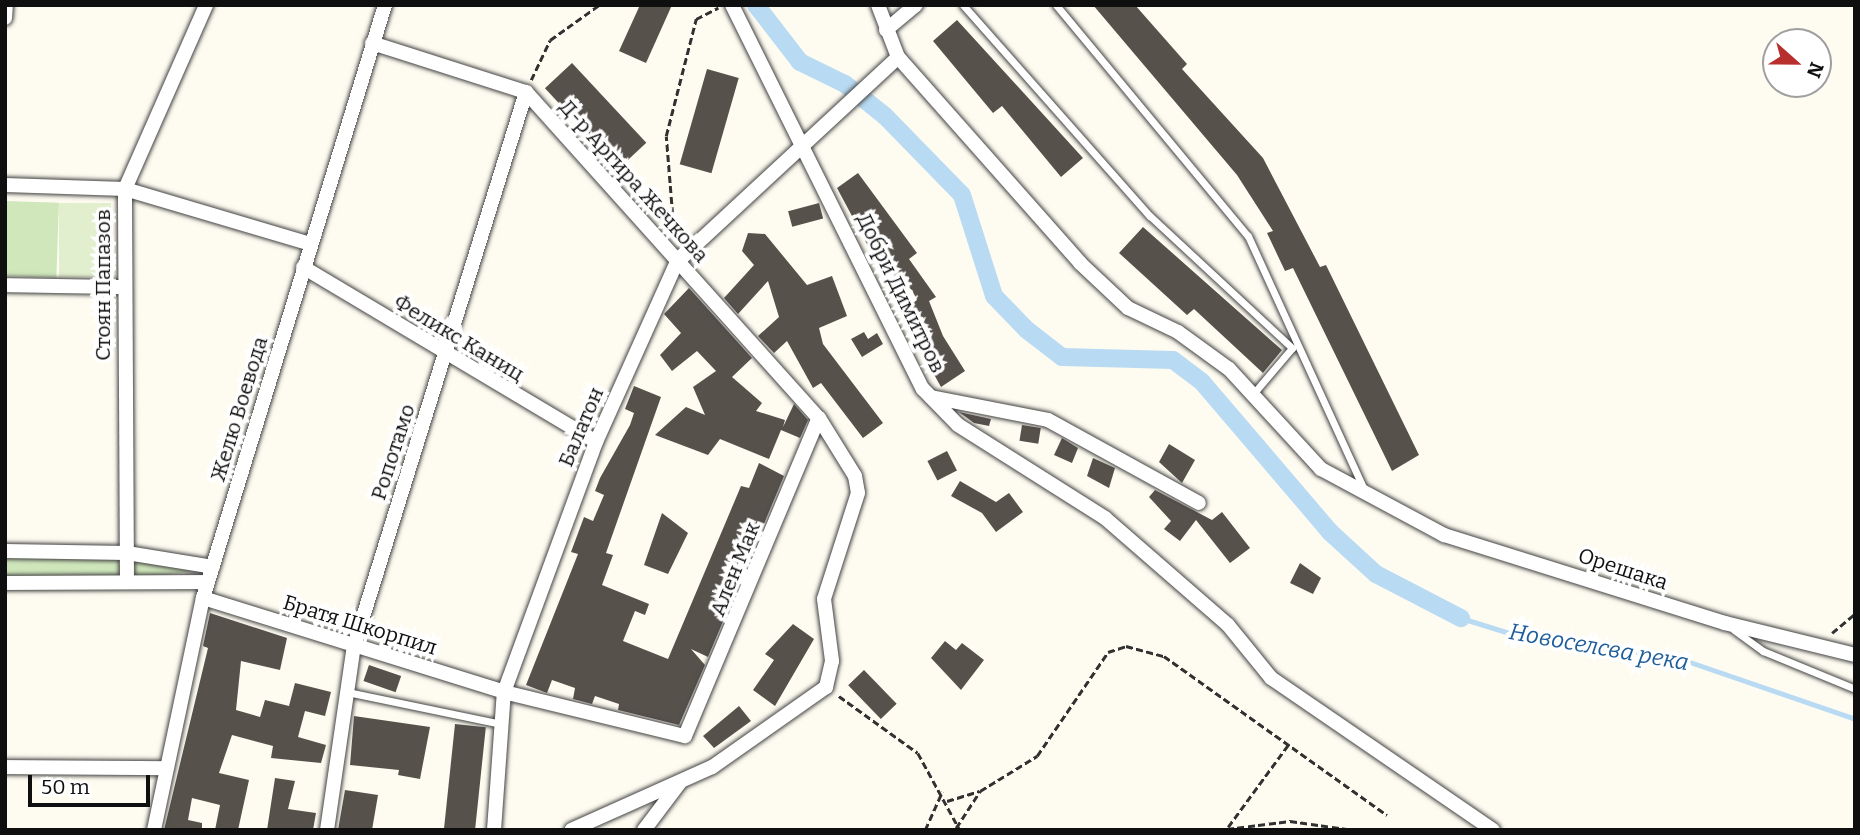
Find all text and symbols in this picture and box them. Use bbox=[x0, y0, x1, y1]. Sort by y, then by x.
north arrow bbox=[1762, 28, 1832, 98]
text: N bbox=[1802, 59, 1829, 81]
street label: Д-р Аргира Жечкова bbox=[554, 94, 714, 268]
street label: Стоян Папазов bbox=[90, 209, 116, 361]
street label: Добри Димитров bbox=[852, 209, 950, 377]
street label: Феликс Каниц bbox=[389, 289, 529, 387]
street label: Желю Воевода bbox=[205, 333, 273, 485]
street label: Балатон bbox=[553, 383, 609, 471]
street label: Ропотамо bbox=[366, 401, 420, 503]
street label: Ален Мак bbox=[705, 518, 765, 620]
street label: Орешака bbox=[1575, 543, 1671, 595]
street label: Братя Шкорпил bbox=[280, 590, 440, 660]
water label: Новоселсва река bbox=[1507, 618, 1691, 676]
scale bar bbox=[32, 762, 154, 806]
text: 50 m bbox=[41, 774, 90, 800]

